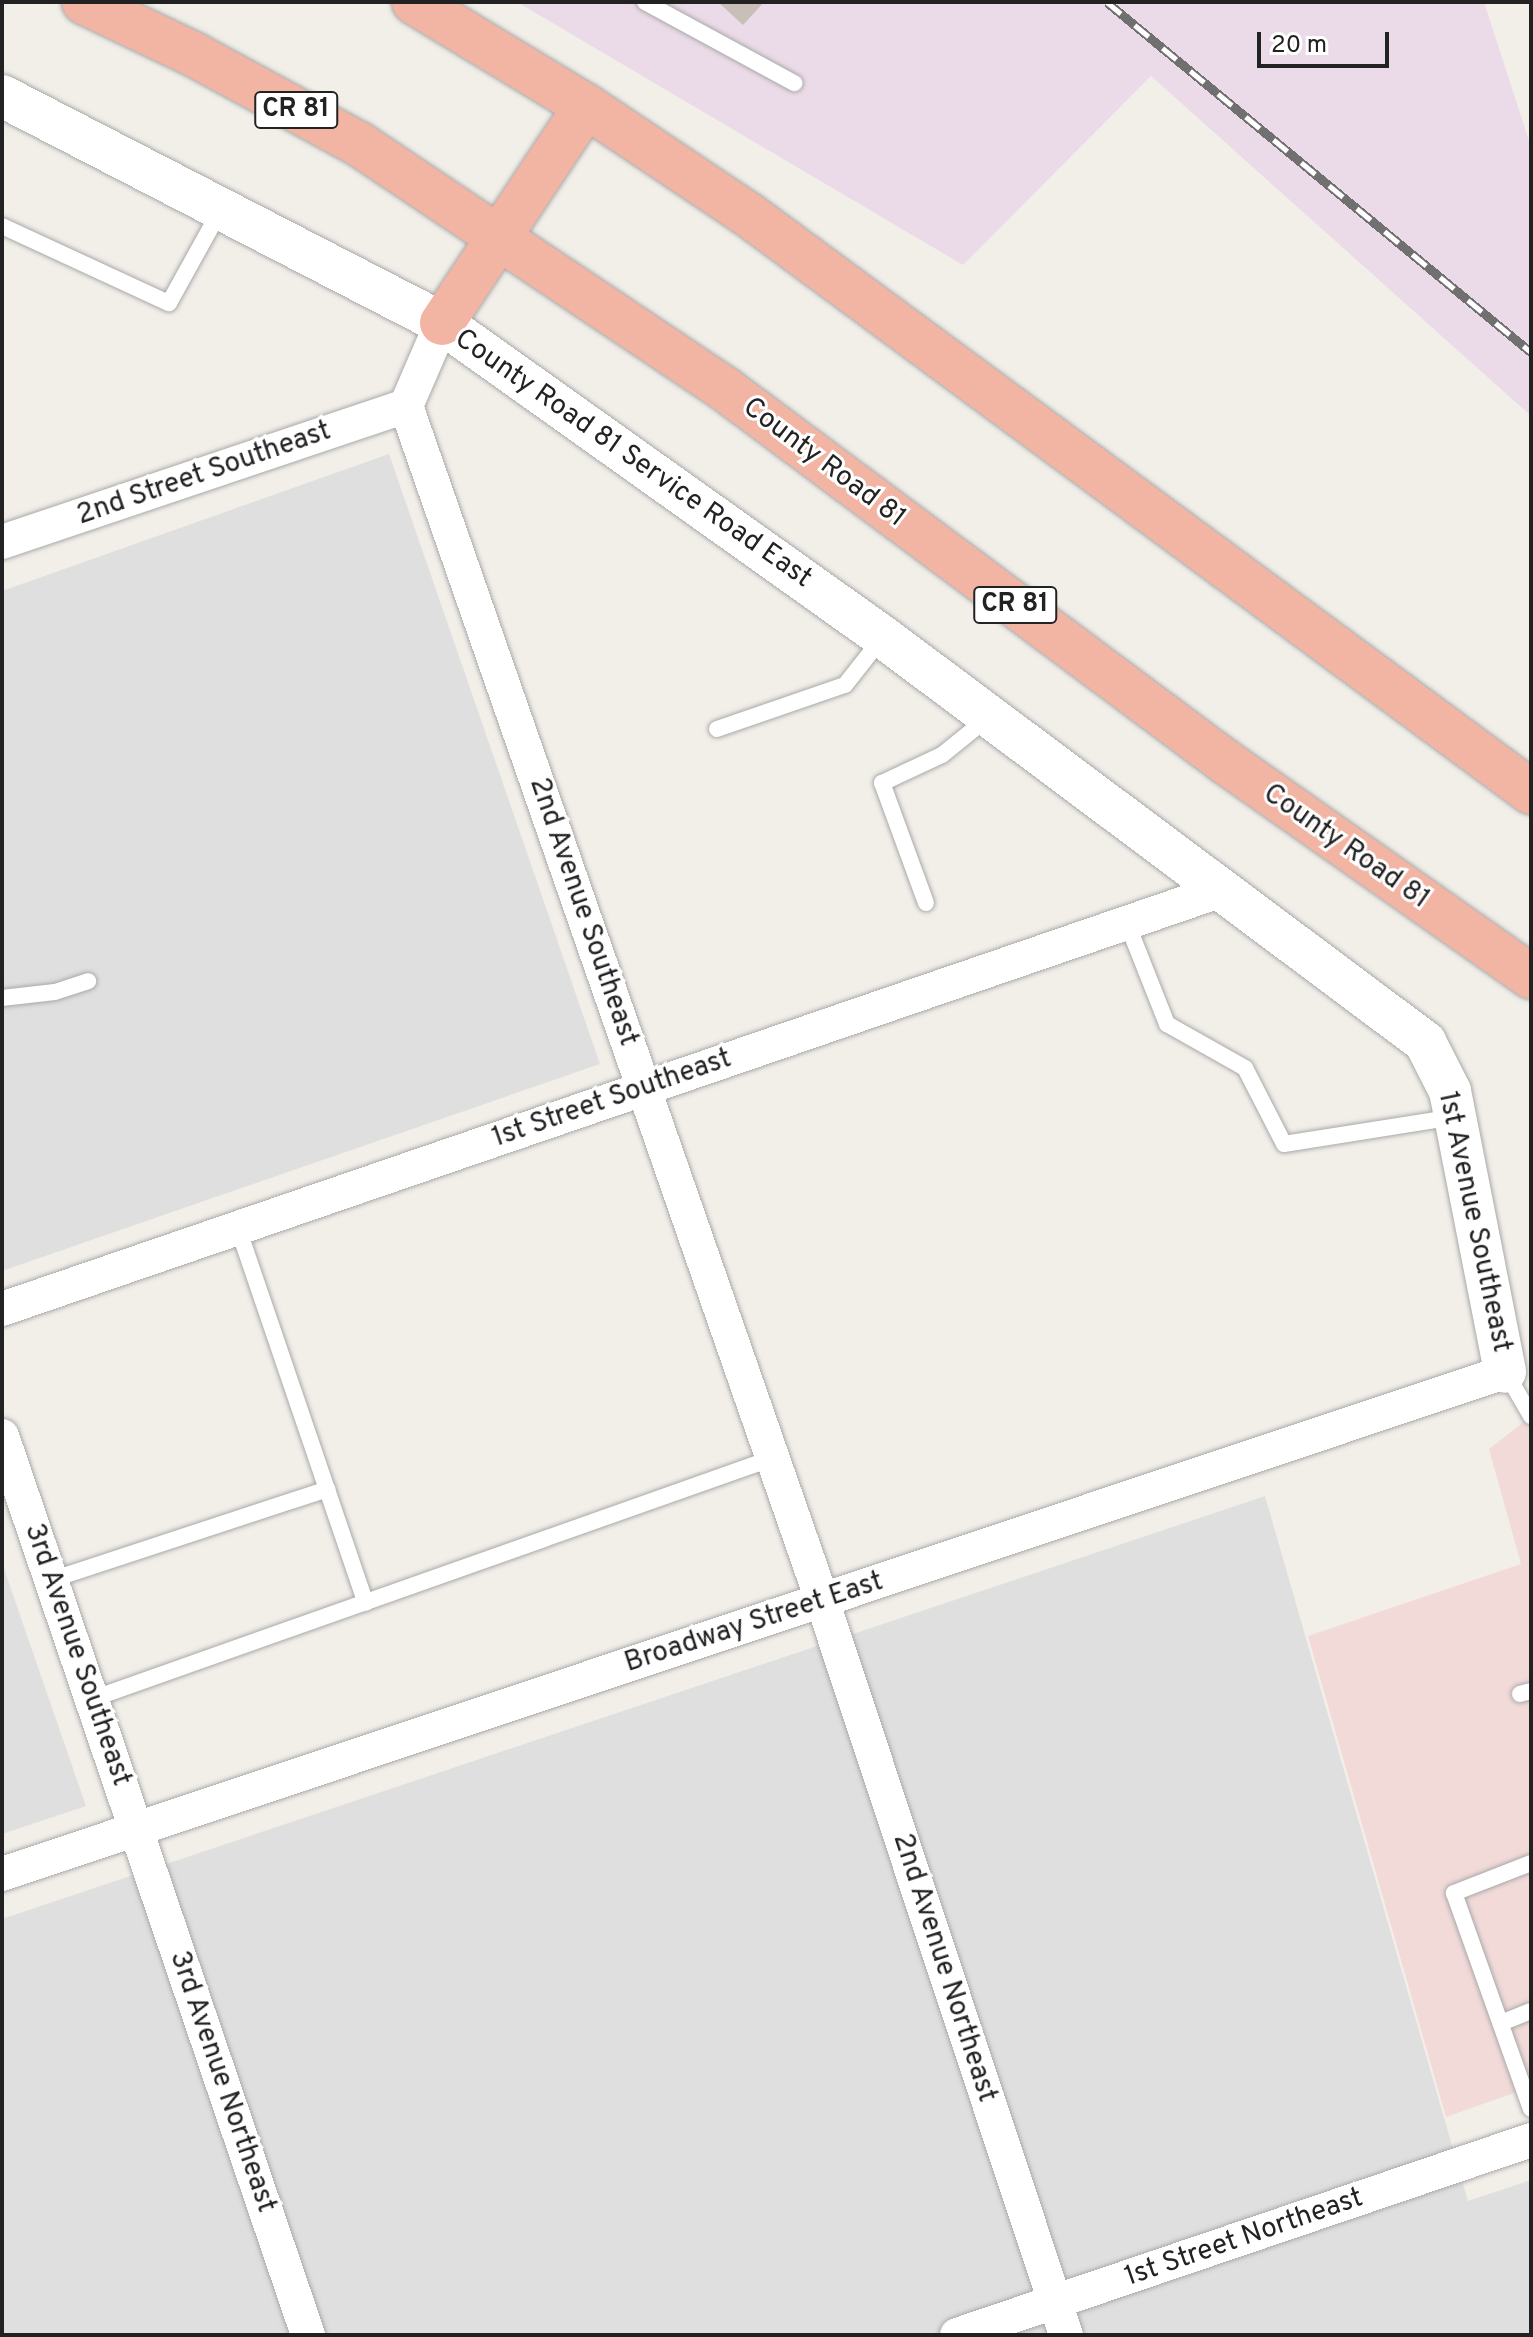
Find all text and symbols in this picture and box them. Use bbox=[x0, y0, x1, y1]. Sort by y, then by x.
scale bar bbox=[1261, 16, 1393, 66]
text: 20 m bbox=[1271, 31, 1327, 61]
road number: CR 81 bbox=[254, 88, 338, 132]
street label: County Road 81 Service Road East bbox=[448, 322, 818, 596]
street label: County Road 81 bbox=[736, 391, 912, 535]
street label: 2nd Street Southeast bbox=[73, 415, 335, 533]
road number: CR 81 bbox=[973, 583, 1057, 627]
street label: 2nd Avenue Southeast bbox=[521, 773, 645, 1051]
street label: County Road 81 bbox=[1256, 777, 1436, 917]
street label: 1st Street Southeast bbox=[488, 1042, 736, 1156]
street label: 1st Avenue Southeast bbox=[1430, 1088, 1518, 1356]
street label: 3rd Avenue Southeast bbox=[16, 1519, 138, 1791]
street label: Broadway Street East bbox=[621, 1565, 887, 1681]
street label: 2nd Avenue Northeast bbox=[884, 1829, 1004, 2107]
street label: 3rd Avenue Northeast bbox=[161, 1946, 283, 2218]
street label: 1st Street Northeast bbox=[1121, 2181, 1367, 2295]

